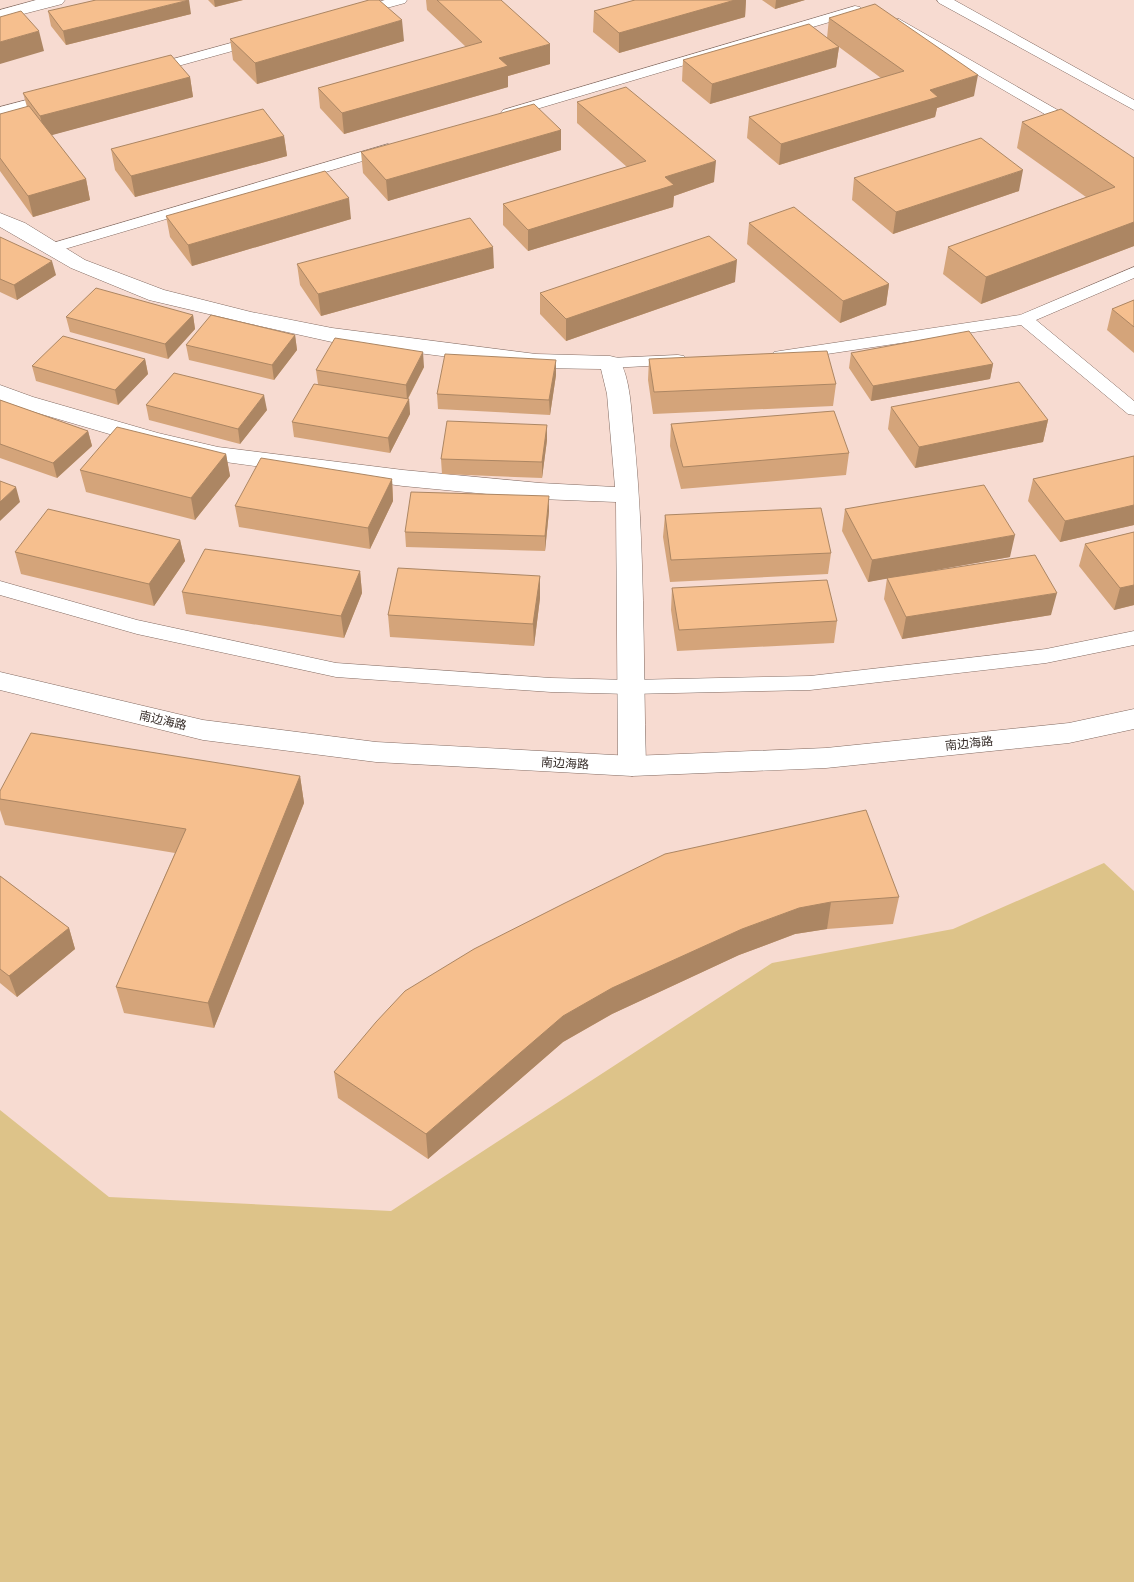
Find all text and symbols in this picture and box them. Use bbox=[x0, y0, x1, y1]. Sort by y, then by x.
street label: 南边海路 bbox=[138, 707, 188, 733]
street label: 南边海路 bbox=[944, 733, 994, 753]
street label: 南边海路 bbox=[541, 754, 589, 772]

